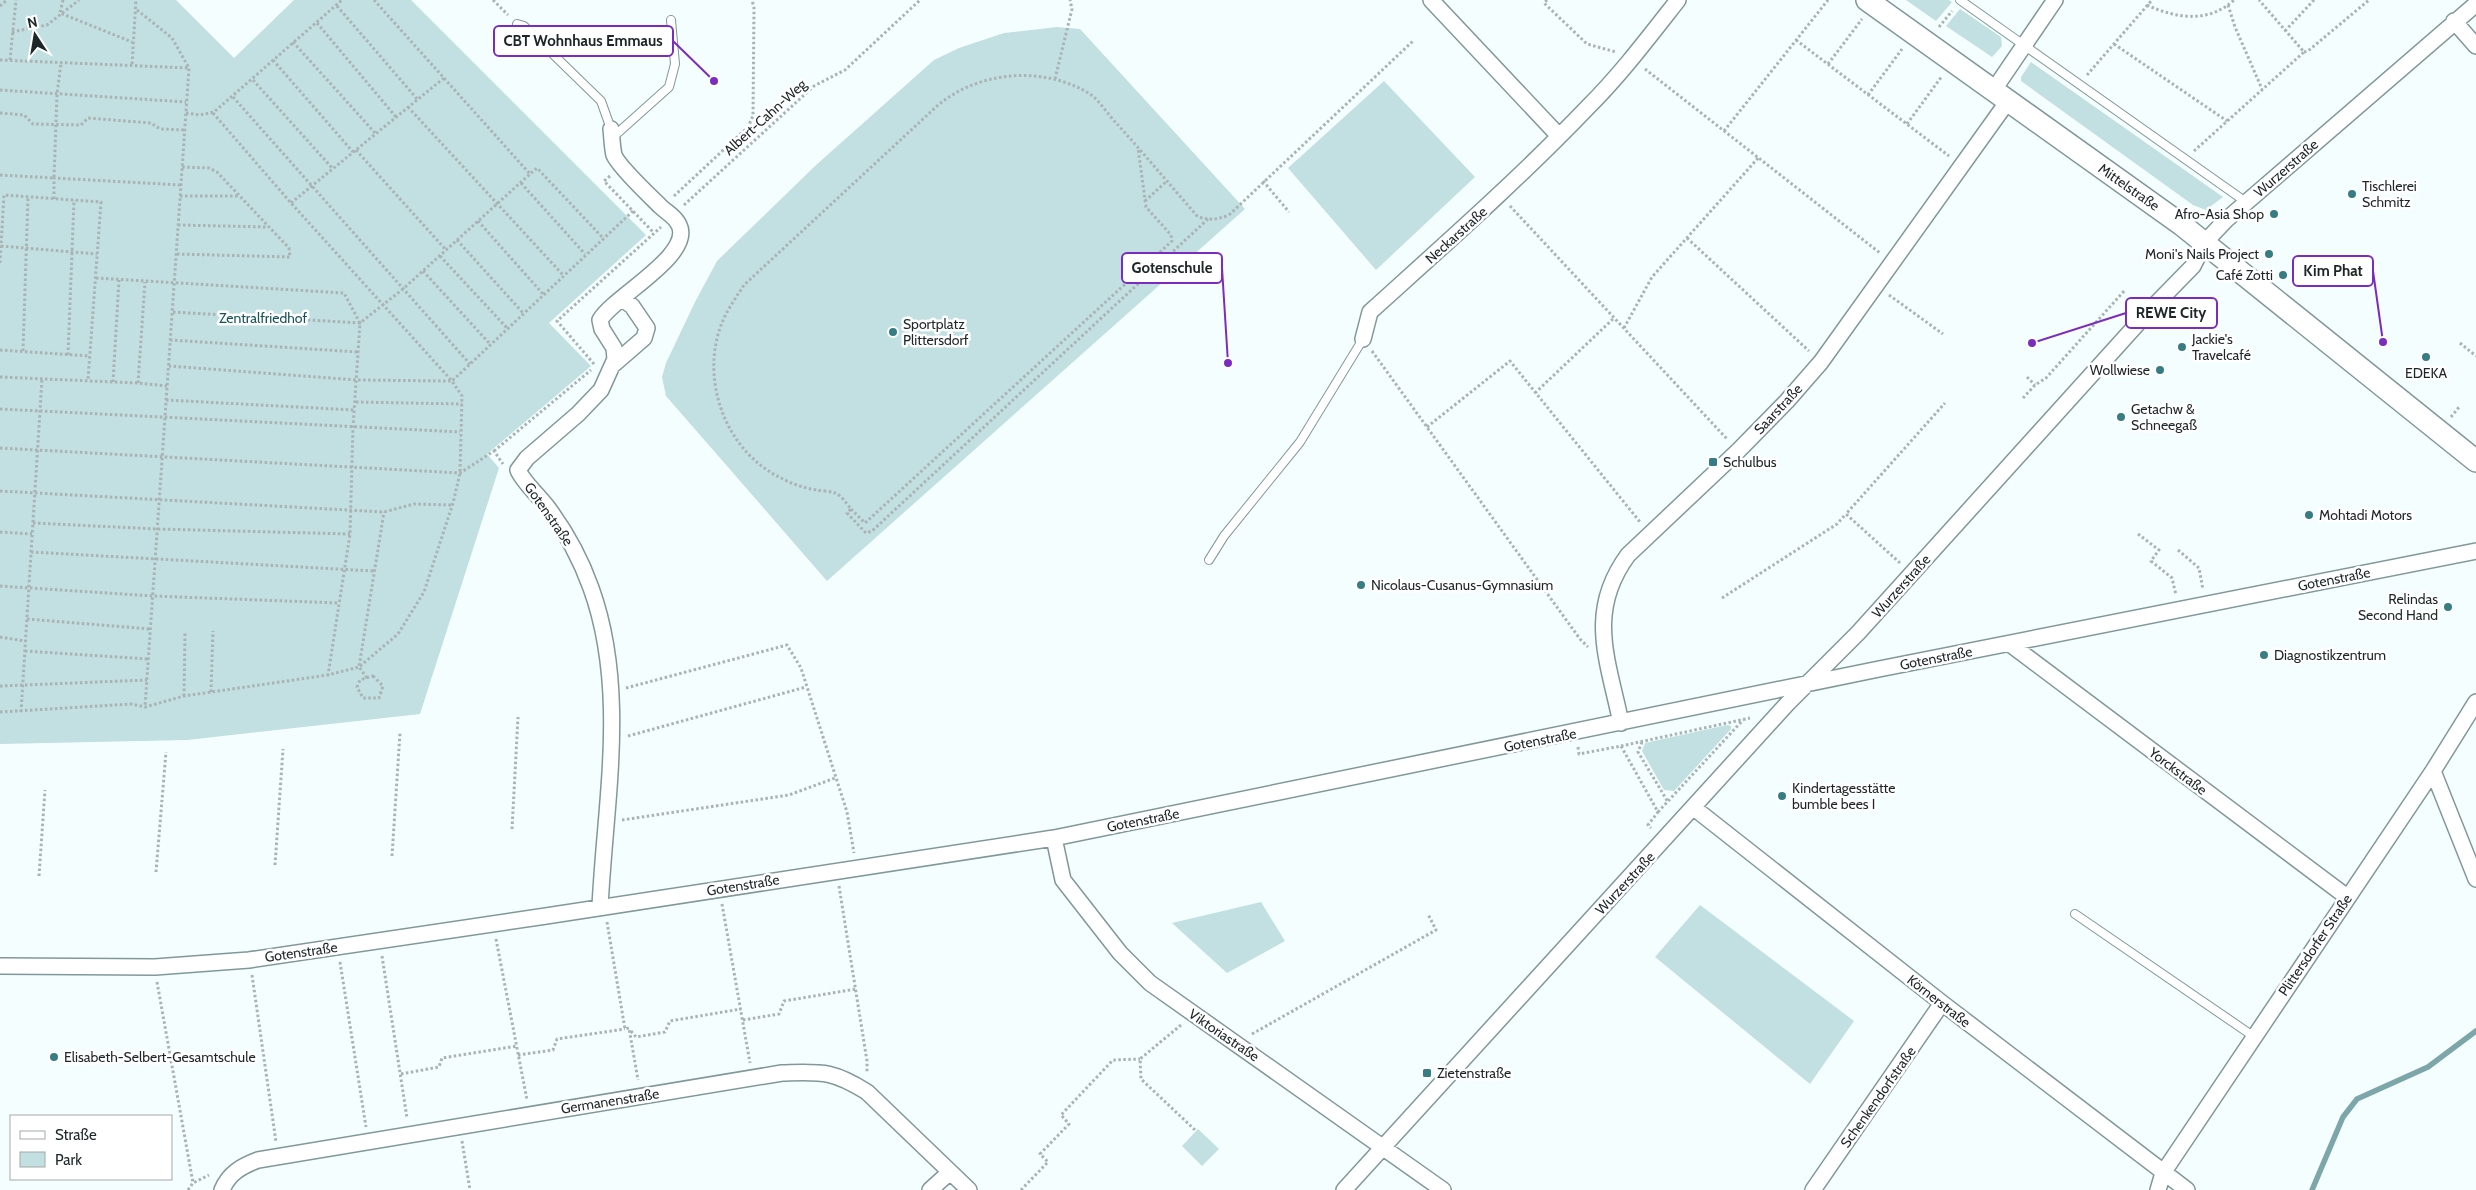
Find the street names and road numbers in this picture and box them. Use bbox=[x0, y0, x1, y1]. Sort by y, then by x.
street label: Albert-Cahn-Weg bbox=[720, 74, 811, 159]
street label: Wurzerstraße bbox=[2250, 135, 2322, 201]
street label: Mittelstraße bbox=[2095, 159, 2163, 215]
street label: Neckarstraße bbox=[1421, 202, 1491, 268]
street label: Saarstraße bbox=[1750, 380, 1806, 438]
street label: Gotenstraße bbox=[521, 479, 577, 549]
street label: Wurzerstraße bbox=[1868, 550, 1934, 622]
street label: Gotenstraße bbox=[2296, 563, 2372, 595]
street label: Gotenstraße bbox=[1898, 642, 1974, 674]
street label: Gotenstraße bbox=[1502, 724, 1578, 756]
street label: Yorckstraße bbox=[2145, 743, 2211, 799]
street label: Gotenstraße bbox=[1105, 804, 1181, 836]
street label: Wurzerstraße bbox=[1591, 848, 1659, 918]
street label: Gotenstraße bbox=[705, 870, 781, 900]
street label: Plittersdorfer Straße bbox=[2274, 891, 2356, 999]
street label: Gotenstraße bbox=[263, 938, 339, 966]
street label: Körnerstraße bbox=[1904, 971, 1974, 1031]
street label: Viktoriastraße bbox=[1185, 1005, 1263, 1065]
street label: Schenkendorfstraße bbox=[1836, 1043, 1920, 1151]
street label: Germanenstraße bbox=[559, 1084, 661, 1118]

